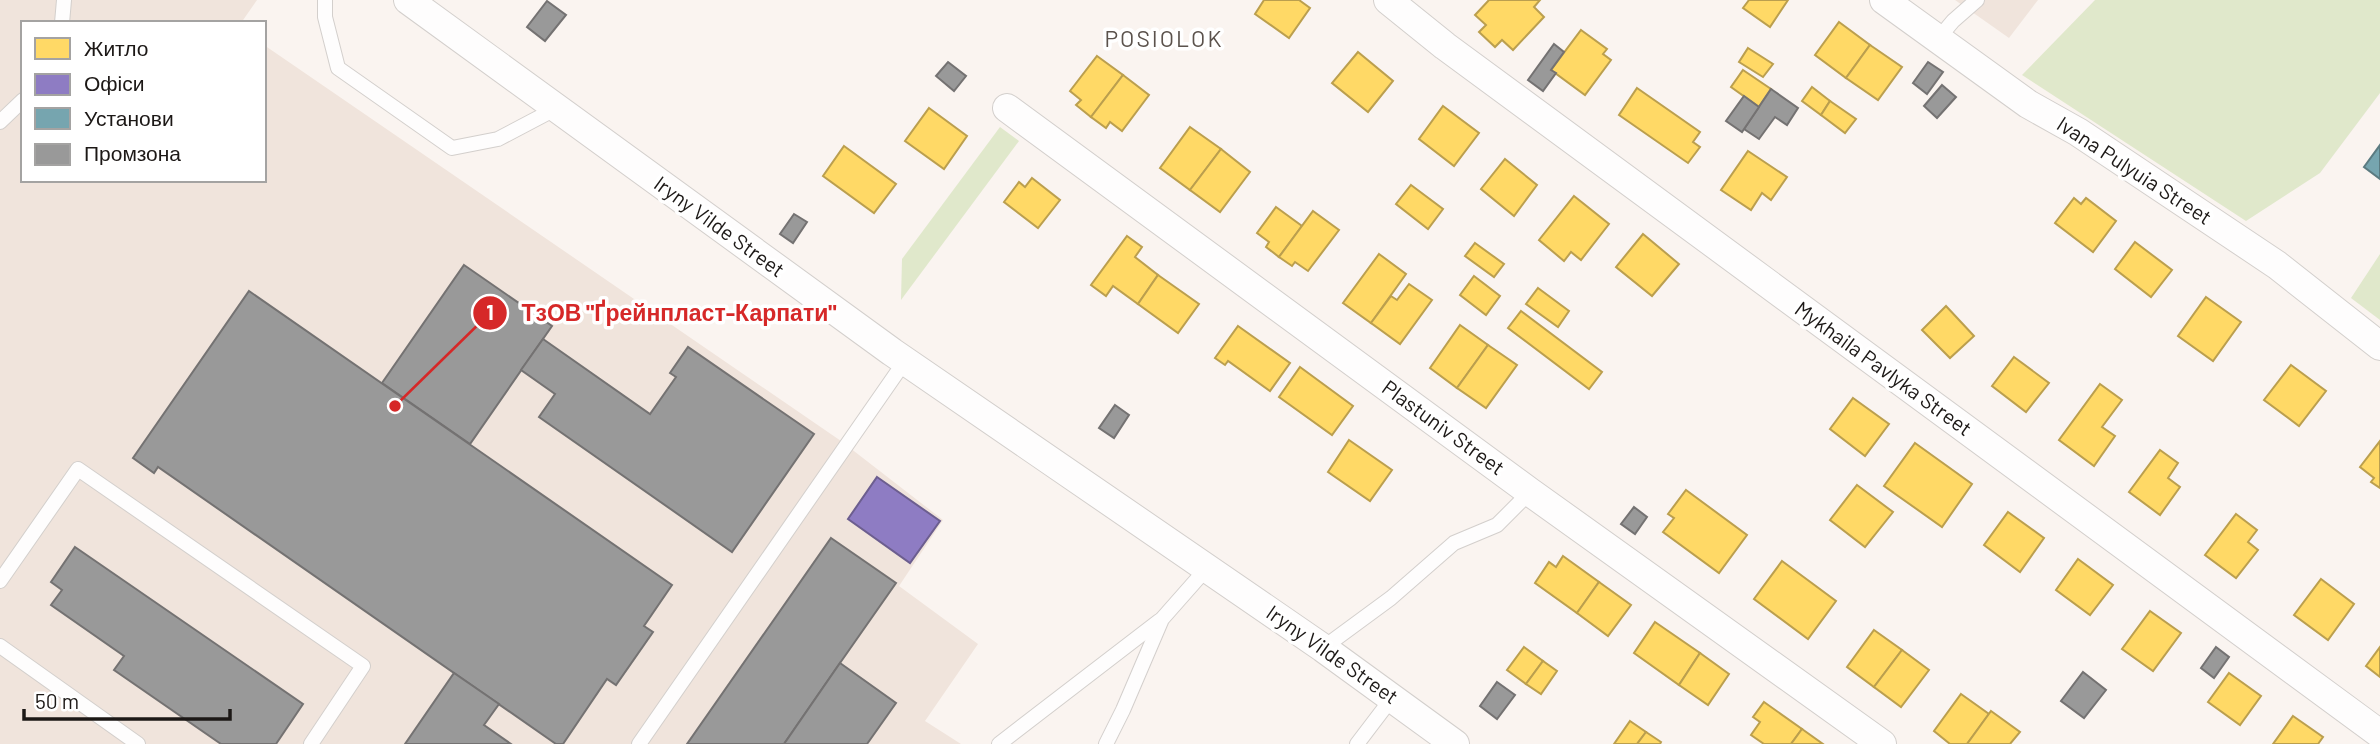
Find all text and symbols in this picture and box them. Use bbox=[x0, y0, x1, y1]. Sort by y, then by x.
legend bbox=[21, 21, 266, 182]
district label: POSIOLOK bbox=[1105, 24, 1223, 52]
text: Житло bbox=[84, 35, 148, 60]
text: Офіси bbox=[84, 70, 145, 95]
text: Установи bbox=[84, 105, 174, 130]
street label: Ivana Pulyuia Street bbox=[2053, 110, 2217, 229]
text: Промзона bbox=[84, 140, 181, 165]
street label: Iryny Vilde Street bbox=[650, 170, 790, 281]
callout: ТзОВ "Ґрейнпласт-Карпати" bbox=[473, 291, 851, 335]
street label: Mykhaila Pavlyka Street bbox=[1791, 295, 1977, 440]
text: ТзОВ "Ґрейнпласт-Карпати" bbox=[521, 298, 837, 326]
text: 1 bbox=[486, 299, 494, 324]
street label: Plastuniv Street bbox=[1378, 374, 1510, 480]
street label: Iryny Vilde Street bbox=[1262, 599, 1404, 708]
scale bar bbox=[24, 678, 231, 722]
text: 50 m bbox=[35, 688, 79, 713]

